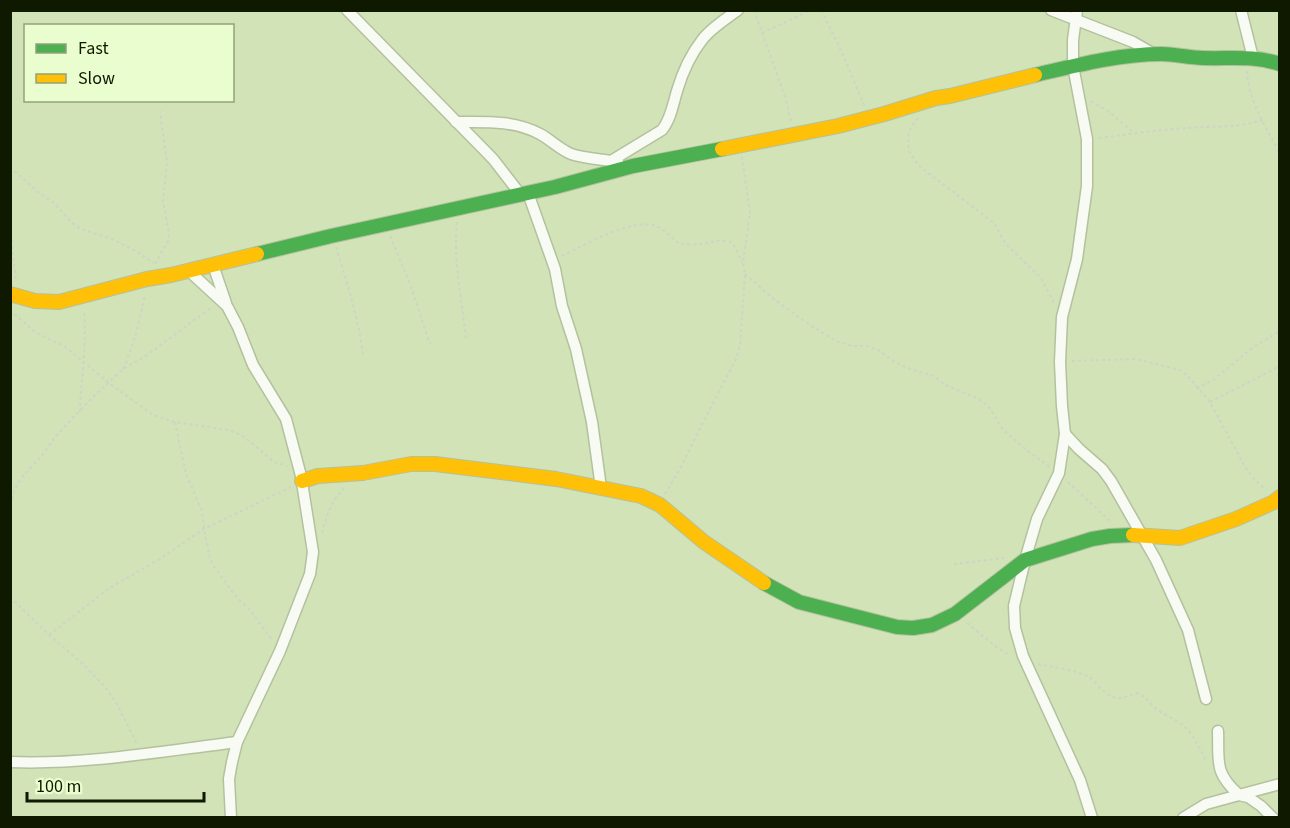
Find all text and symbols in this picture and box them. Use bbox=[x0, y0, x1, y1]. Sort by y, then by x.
legend bbox=[24, 24, 234, 102]
text: Fast bbox=[78, 36, 109, 61]
text: Slow bbox=[78, 66, 115, 91]
scale bar bbox=[27, 765, 204, 803]
text: 100 m bbox=[36, 774, 81, 799]

